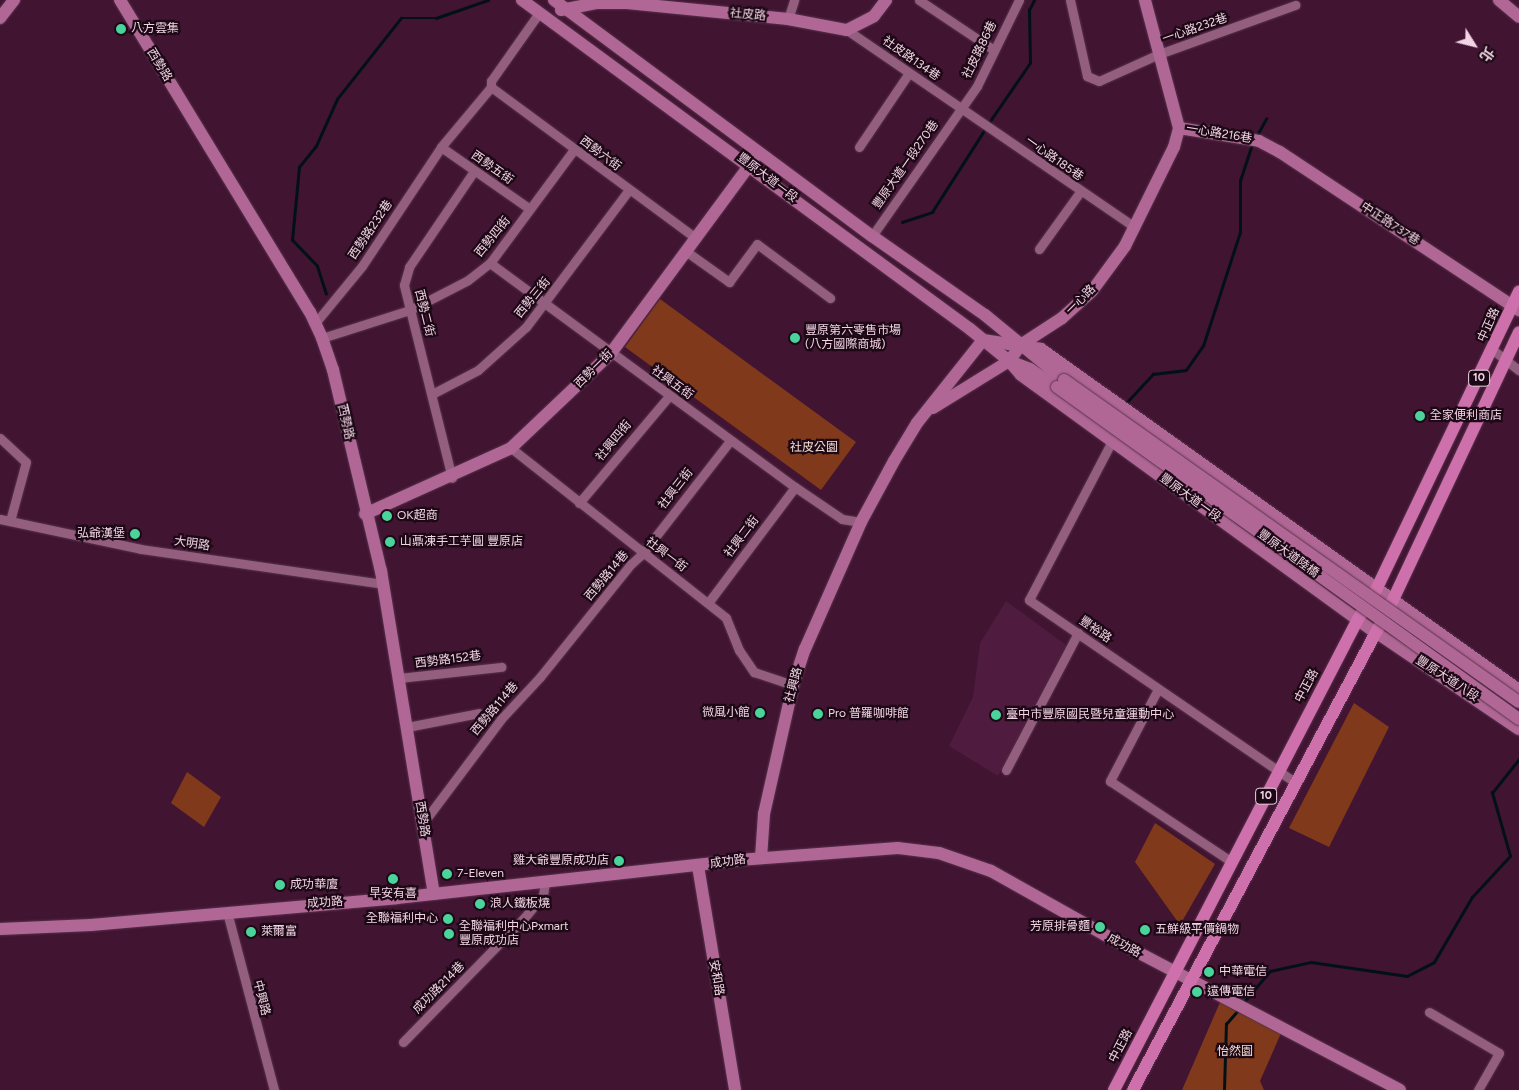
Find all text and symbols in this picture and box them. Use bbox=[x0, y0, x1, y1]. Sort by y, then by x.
street label: 社皮路 bbox=[729, 6, 767, 24]
street label: 一心路232巷 bbox=[1161, 11, 1229, 47]
street label: 社皮路86巷 bbox=[960, 19, 1000, 81]
north arrow bbox=[1449, 20, 1499, 70]
place label: 八方雲集 bbox=[131, 22, 179, 36]
marker: 八方雲集 bbox=[115, 23, 127, 35]
street label: 社皮路134巷 bbox=[879, 34, 943, 84]
text: 北 bbox=[1476, 43, 1498, 65]
street label: 西勢路 bbox=[144, 46, 174, 84]
street label: 豐原大道一段270巷 bbox=[870, 118, 942, 212]
street label: 一心路216巷 bbox=[1185, 122, 1253, 146]
street label: 西勢六街 bbox=[576, 134, 624, 174]
street label: 一心路185巷 bbox=[1022, 134, 1086, 184]
street label: 西勢五街 bbox=[468, 148, 516, 188]
street label: 豐原大道一段 bbox=[734, 151, 800, 205]
street label: 西勢路232巷 bbox=[346, 198, 396, 262]
street label: 中正路737巷 bbox=[1358, 200, 1422, 248]
street label: 西勢四街 bbox=[472, 214, 514, 260]
street label: 西勢三街 bbox=[512, 275, 554, 321]
street label: 一心路 bbox=[1063, 282, 1099, 318]
street label: 西勢二街 bbox=[411, 288, 437, 338]
street label: 中正路 bbox=[1475, 306, 1503, 344]
place label: 豐原第六零售市場 (八方國際商城) bbox=[805, 324, 901, 352]
marker: 豐原第六零售市場 (八方國際商城) bbox=[789, 332, 801, 344]
street label: 西勢一街 bbox=[572, 347, 616, 391]
street label: 社興五街 bbox=[648, 363, 696, 403]
road number: 10 bbox=[1468, 369, 1490, 386]
street label: 西勢路 bbox=[334, 403, 356, 441]
place label: 全家便利商店 bbox=[1430, 409, 1502, 423]
marker: 全家便利商店 bbox=[1414, 410, 1426, 422]
street label: 社興四街 bbox=[593, 418, 635, 464]
park label: 社皮公園 bbox=[790, 441, 838, 455]
street label: 社興三街 bbox=[656, 466, 696, 512]
street label: 豐原大道一段 bbox=[1157, 471, 1223, 525]
place label: OK超商 bbox=[397, 509, 438, 523]
marker: OK超商 bbox=[381, 510, 393, 522]
street label: 社興二街 bbox=[722, 513, 762, 561]
place label: 弘爺漢堡 bbox=[77, 527, 125, 541]
street label: 豐原大道陸橋 bbox=[1255, 527, 1321, 581]
marker: 弘爺漢堡 bbox=[129, 528, 141, 540]
street label: 大明路 bbox=[173, 534, 211, 554]
place label: 山薡凍手工芋圓 豐原店 bbox=[400, 535, 523, 549]
street label: 社興一街 bbox=[642, 535, 690, 575]
marker: 山薡凍手工芋圓 豐原店 bbox=[384, 536, 396, 548]
street label: 西勢路14巷 bbox=[582, 548, 632, 604]
street label: 豐裕路 bbox=[1076, 614, 1114, 646]
street label: 西勢路152巷 bbox=[414, 649, 482, 671]
street label: 豐原大道八段 bbox=[1413, 653, 1481, 705]
street label: 社興路 bbox=[782, 666, 806, 704]
street label: 中正路 bbox=[1292, 667, 1322, 705]
street label: 西勢路114巷 bbox=[468, 679, 522, 739]
place label: 微風小館 bbox=[702, 706, 750, 720]
marker: 微風小館 bbox=[754, 707, 766, 719]
place label: Pro 普羅咖啡館 bbox=[828, 707, 909, 721]
marker: Pro 普羅咖啡館 bbox=[812, 708, 824, 720]
place label: 臺中市豐原國民暨兒童運動中心 bbox=[1006, 708, 1174, 722]
marker: 臺中市豐原國民暨兒童運動中心 bbox=[990, 709, 1002, 721]
road number: 10 bbox=[1255, 788, 1277, 804]
street label: 西勢路 bbox=[412, 800, 432, 838]
street label: 成功路 bbox=[709, 852, 747, 872]
place label: 雞大爺豐原成功店 bbox=[513, 854, 609, 868]
marker: 雞大爺豐原成功店 bbox=[613, 855, 625, 867]
place label: 7-Eleven bbox=[457, 867, 504, 881]
marker: 7-Eleven bbox=[441, 868, 453, 880]
marker: 早安有喜 bbox=[387, 873, 399, 885]
place label: 成功華廈 bbox=[290, 878, 338, 892]
marker: 成功華廈 bbox=[274, 879, 286, 891]
place label: 早安有喜 bbox=[369, 887, 417, 901]
street label: 成功路 bbox=[307, 895, 343, 911]
place label: 浪人鐵板燒 bbox=[490, 897, 550, 911]
marker: 浪人鐵板燒 bbox=[474, 898, 486, 910]
place label: 全聯福利中心 bbox=[366, 912, 438, 926]
marker: 全聯福利中心 bbox=[442, 913, 454, 925]
place label: 全聯福利中心Pxmart 豐原成功店 bbox=[459, 920, 569, 948]
place label: 芳原排骨麵 bbox=[1030, 920, 1090, 934]
marker: 芳原排骨麵 bbox=[1094, 921, 1106, 933]
place label: 五鮮級平價鍋物 bbox=[1155, 923, 1239, 937]
marker: 五鮮級平價鍋物 bbox=[1139, 924, 1151, 936]
place label: 萊爾富 bbox=[261, 925, 297, 939]
marker: 萊爾富 bbox=[245, 926, 257, 938]
marker: 全聯福利中心Pxmart 豐原成功店 bbox=[443, 928, 455, 940]
street label: 成功路 bbox=[1105, 931, 1143, 961]
street label: 成功路214巷 bbox=[410, 959, 468, 1017]
street label: 安和路 bbox=[706, 959, 726, 997]
place label: 中華電信 bbox=[1219, 965, 1267, 979]
marker: 中華電信 bbox=[1203, 966, 1215, 978]
street label: 中興路 bbox=[250, 979, 272, 1017]
place label: 遠傳電信 bbox=[1207, 985, 1255, 999]
marker: 遠傳電信 bbox=[1191, 986, 1203, 998]
street label: 中正路 bbox=[1106, 1027, 1136, 1065]
park label: 怡然園 bbox=[1217, 1045, 1253, 1059]

